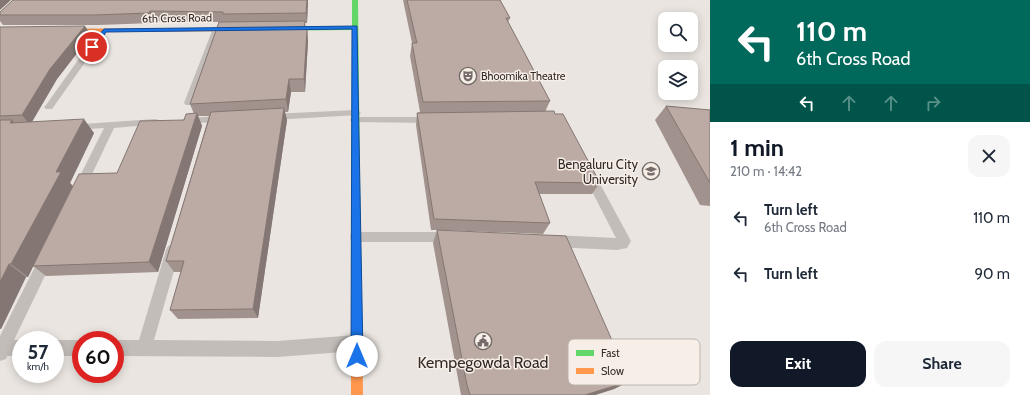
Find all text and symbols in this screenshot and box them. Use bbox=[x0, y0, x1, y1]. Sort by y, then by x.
street label: 6th Cross Road bbox=[142, 10, 212, 26]
map controls bbox=[658, 12, 698, 100]
button: search bbox=[658, 12, 698, 52]
text: 110 m bbox=[796, 14, 867, 48]
icon: left bbox=[730, 16, 782, 68]
pin bbox=[75, 30, 109, 64]
icon: arrive bbox=[81, 36, 103, 58]
text: 6th Cross Road bbox=[796, 48, 910, 70]
button: layers bbox=[658, 60, 698, 100]
theatre icon: Bhoomika Theatre bbox=[458, 66, 478, 86]
place label: Bhoomika Theatre bbox=[481, 69, 566, 83]
icon: left bbox=[796, 92, 818, 114]
icon: ahead bbox=[838, 92, 860, 114]
icon: ahead bbox=[880, 92, 902, 114]
icon: right bbox=[922, 92, 944, 114]
text: 1 min bbox=[730, 133, 784, 162]
button: close bbox=[968, 135, 1010, 177]
place label: Bengaluru City University bbox=[558, 156, 638, 187]
school or university icon: Bengaluru City University bbox=[641, 161, 661, 181]
text: 210 m · 14:42 bbox=[730, 163, 802, 179]
text: Turn left bbox=[764, 201, 818, 219]
icon: left bbox=[730, 207, 752, 229]
text: 110 m bbox=[973, 209, 1010, 227]
text: 6th Cross Road bbox=[764, 219, 847, 235]
icon: left bbox=[730, 263, 752, 285]
text: Turn left bbox=[764, 265, 818, 283]
text: 90 m bbox=[974, 265, 1010, 283]
speed limit sign: 60 bbox=[72, 331, 124, 383]
public building icon: Kempegowda Road bbox=[473, 331, 493, 351]
position arrow bbox=[336, 335, 378, 377]
legend bbox=[568, 339, 700, 385]
text: 57 bbox=[28, 340, 48, 364]
button: Exit bbox=[730, 341, 866, 387]
button: Share bbox=[874, 341, 1010, 387]
text: Fast bbox=[601, 346, 620, 360]
place label: Kempegowda Road bbox=[418, 353, 548, 372]
text: km/h bbox=[27, 360, 49, 373]
text: Slow bbox=[601, 364, 624, 378]

